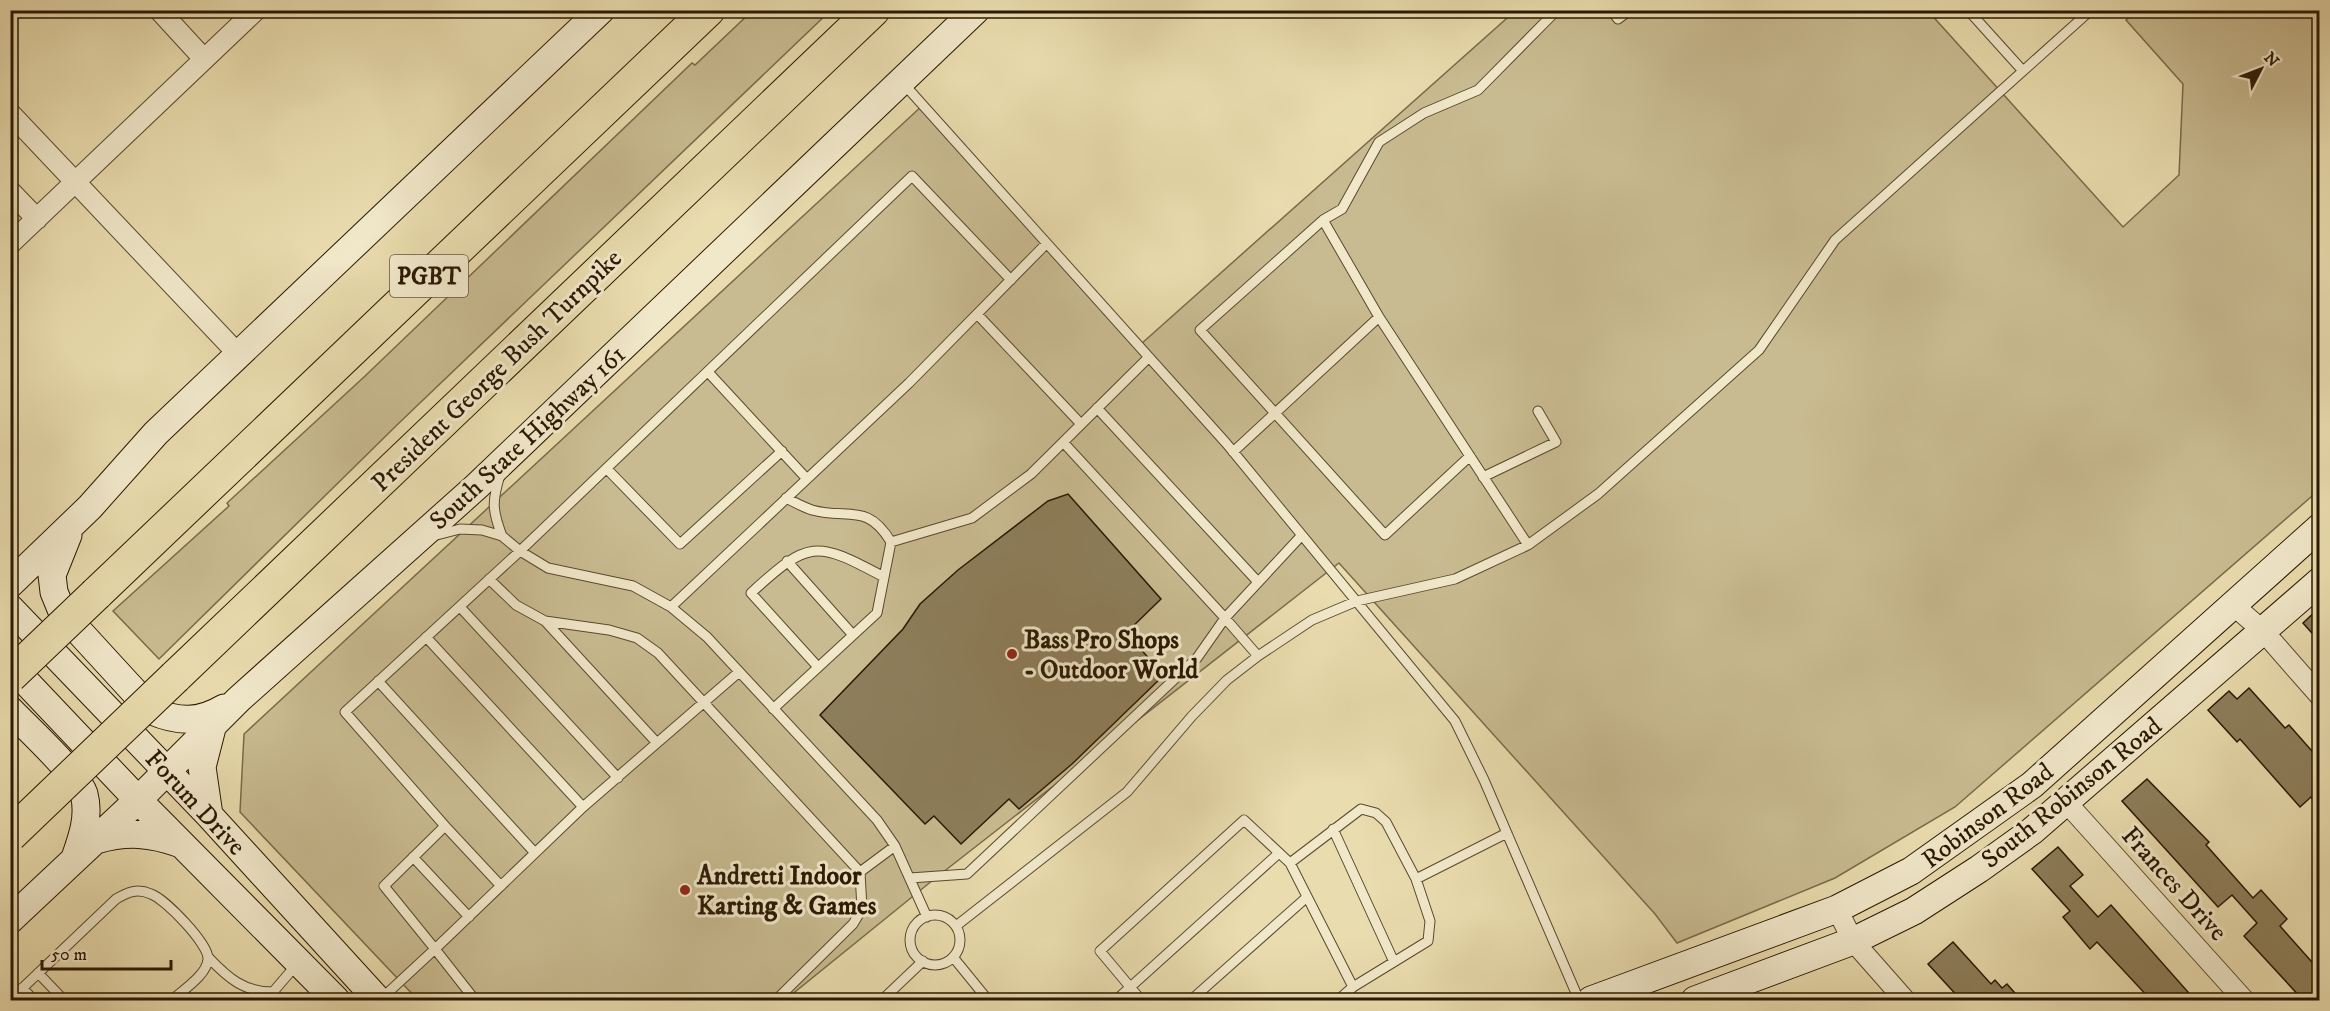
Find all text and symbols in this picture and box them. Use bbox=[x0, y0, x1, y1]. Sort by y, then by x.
north arrow bbox=[2231, 39, 2291, 99]
text: N bbox=[2260, 48, 2283, 71]
street label: President George Bush Turnpike bbox=[365, 243, 629, 500]
road number: PGBT bbox=[390, 255, 468, 297]
street label: South State Highway 161 bbox=[423, 339, 633, 538]
place label: Bass Pro Shops - Outdoor World bbox=[1024, 624, 1199, 687]
marker: Bass Pro Shops - Outdoor World bbox=[1005, 647, 1019, 661]
street label: South Robinson Road bbox=[1975, 710, 2167, 874]
street label: Forum Drive bbox=[138, 743, 252, 863]
street label: Robinson Road bbox=[1915, 755, 2059, 875]
street label: Frances Drive bbox=[2114, 820, 2234, 948]
place label: Andretti Indoor Karting & Games bbox=[696, 860, 877, 923]
marker: Andretti Indoor Karting & Games bbox=[678, 883, 692, 897]
scale bar bbox=[42, 933, 171, 971]
text: 50 m bbox=[51, 944, 87, 966]

